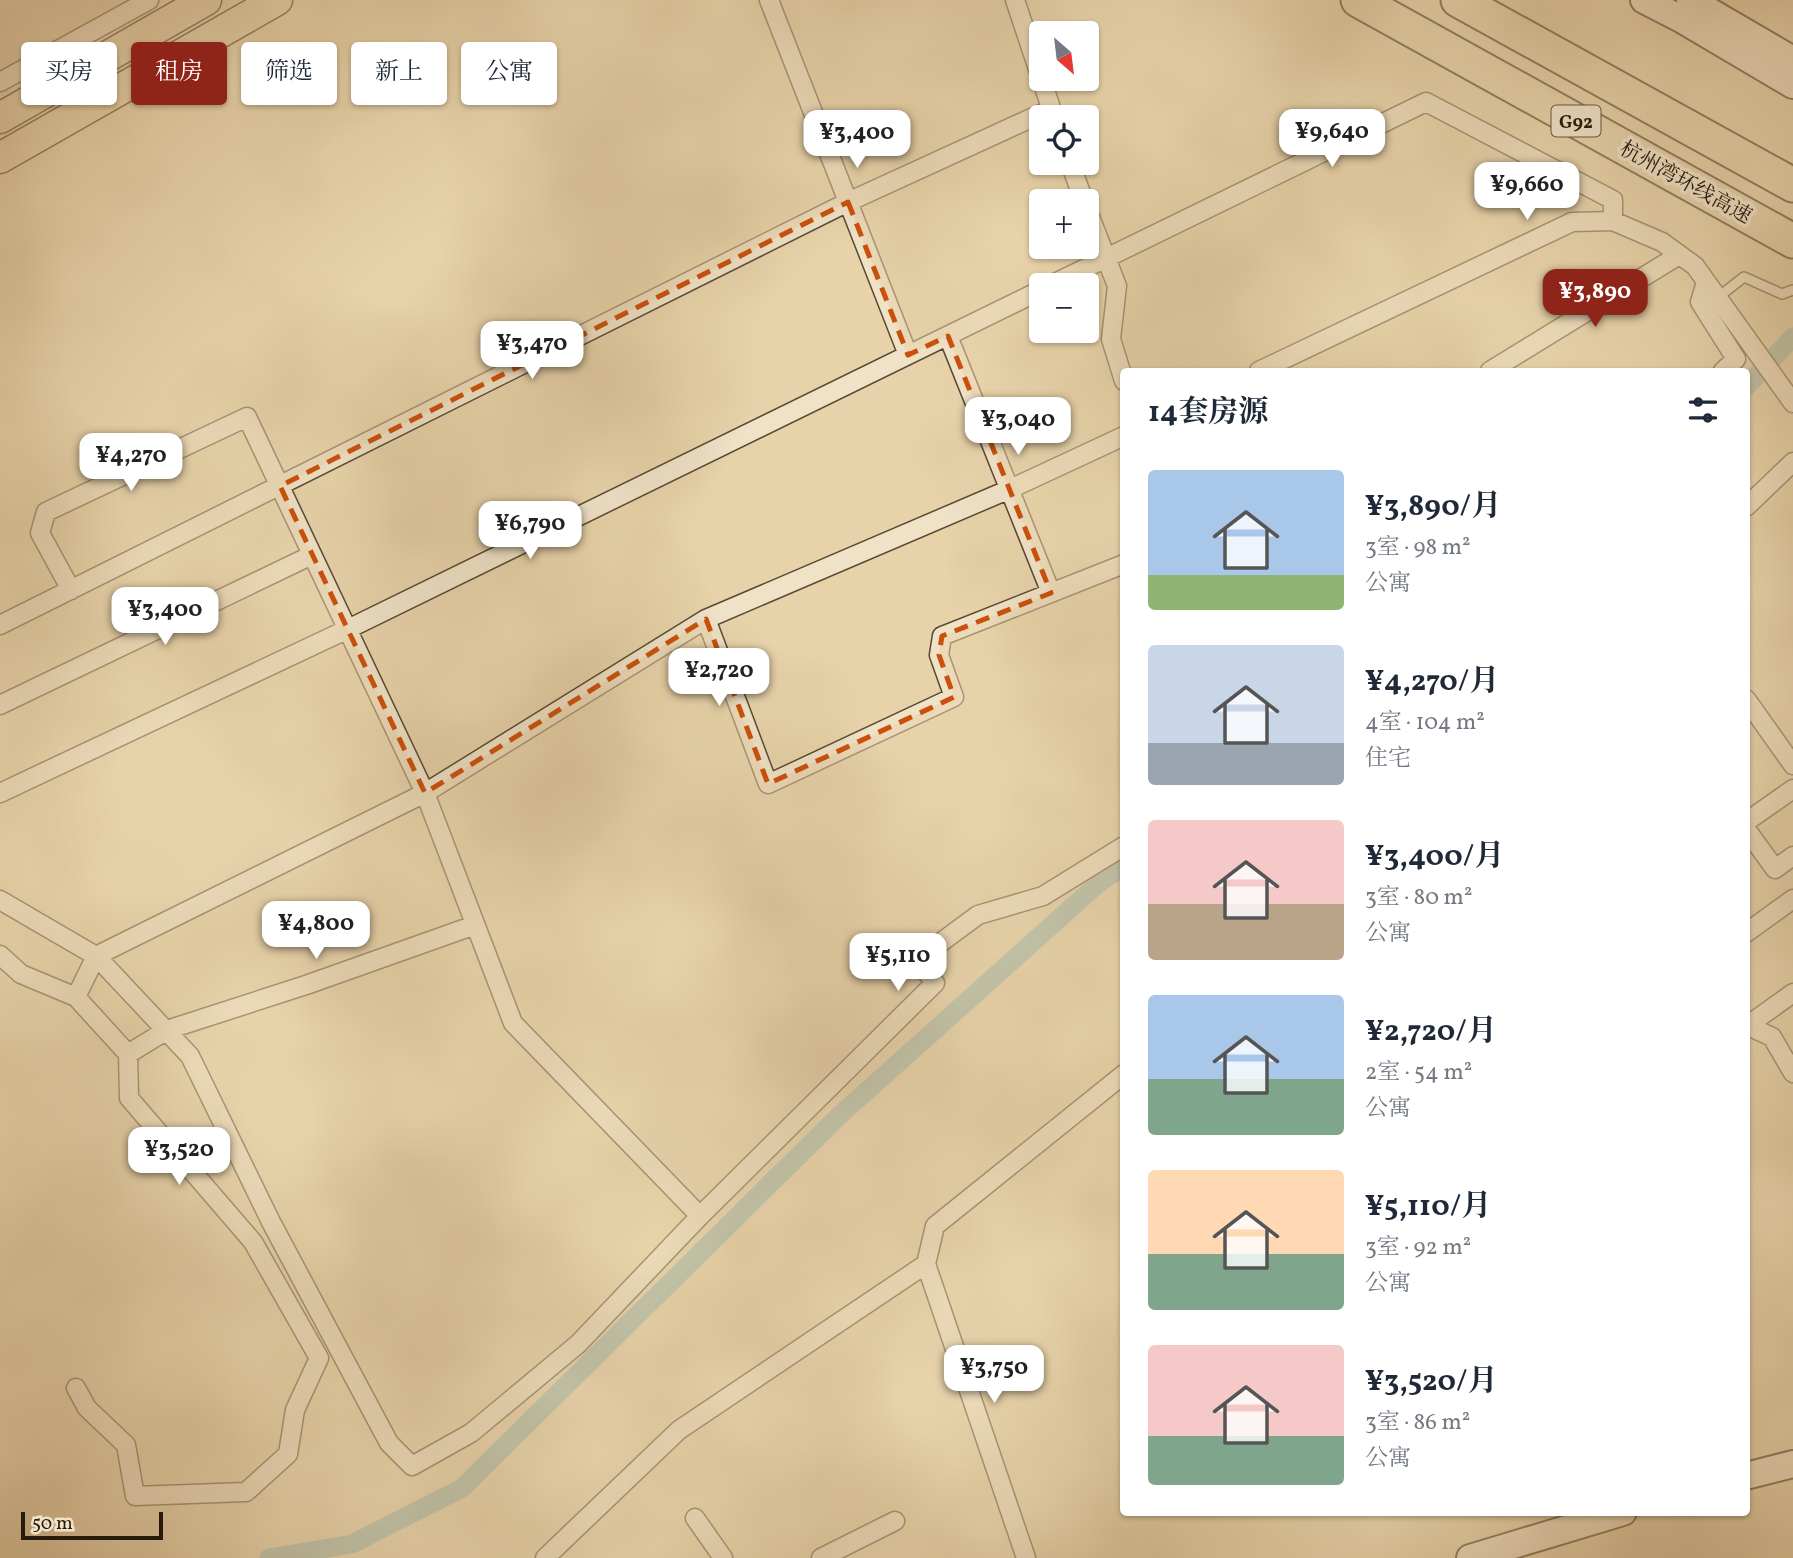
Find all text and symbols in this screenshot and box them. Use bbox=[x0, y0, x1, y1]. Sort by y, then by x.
north arrow bbox=[1029, 21, 1099, 91]
map controls bbox=[1029, 21, 1099, 343]
chip: 买房 bbox=[21, 42, 117, 105]
chip: 租房 bbox=[131, 42, 227, 105]
chip: 筛选 bbox=[241, 42, 337, 105]
chip: 新上 bbox=[351, 42, 447, 105]
chip: 公寓 bbox=[461, 42, 557, 105]
button: locate bbox=[1029, 105, 1099, 175]
road number: G92 bbox=[1552, 105, 1600, 136]
pin: ¥3,400 bbox=[800, 110, 914, 170]
pin: ¥9,640 bbox=[1275, 110, 1389, 169]
text: ¥9,640 bbox=[1295, 116, 1369, 148]
text: ¥3,400 bbox=[820, 117, 894, 149]
street label: 杭州湾环线高速 bbox=[1614, 135, 1757, 232]
pin: ¥9,660 bbox=[1470, 162, 1584, 222]
text: ¥9,660 bbox=[1490, 169, 1564, 201]
button: + bbox=[1029, 189, 1099, 259]
pin: ¥3,890 bbox=[1538, 270, 1652, 329]
button: − bbox=[1029, 273, 1099, 343]
text: ¥3,890 bbox=[1559, 276, 1631, 308]
pin: ¥3,470 bbox=[475, 322, 589, 381]
text: ¥3,470 bbox=[497, 328, 567, 360]
icon: filters bbox=[1684, 391, 1722, 429]
text: 14套房源 bbox=[1148, 392, 1268, 434]
pin: ¥3,040 bbox=[961, 398, 1075, 457]
text: ¥3,040 bbox=[981, 404, 1055, 436]
pin: ¥4,270 bbox=[74, 434, 188, 493]
text: ¥4,270 bbox=[95, 440, 167, 472]
text: ¥3,890/月 bbox=[1365, 486, 1501, 528]
icon: home bbox=[1204, 498, 1288, 582]
pin: ¥6,790 bbox=[473, 502, 587, 561]
text: ¥6,790 bbox=[495, 508, 565, 540]
text: 3室 · 98 m² bbox=[1365, 532, 1471, 564]
text: 公寓 bbox=[1365, 568, 1411, 600]
pin: ¥3,400 bbox=[108, 588, 222, 647]
text: ¥3,400 bbox=[128, 594, 202, 626]
pin: ¥2,720 bbox=[662, 648, 776, 708]
text: ¥2,720 bbox=[684, 655, 754, 687]
text: ¥4,270/月 bbox=[1365, 661, 1499, 703]
icon: home bbox=[1204, 673, 1288, 757]
text: 4室 · 104 m² bbox=[1365, 707, 1485, 739]
text: 住宅 bbox=[1365, 743, 1411, 775]
text: ¥3,400/月 bbox=[1365, 836, 1504, 878]
icon: home bbox=[1204, 848, 1288, 932]
text: 3室 · 80 m² bbox=[1365, 882, 1472, 914]
pin: ¥4,800 bbox=[259, 902, 373, 961]
text: ¥4,800 bbox=[278, 908, 354, 940]
text: 公寓 bbox=[1365, 918, 1411, 950]
pin: ¥5,110 bbox=[841, 934, 955, 993]
text: ¥5,110 bbox=[866, 940, 930, 972]
text: ¥2,720/月 bbox=[1365, 1011, 1497, 1053]
icon: home bbox=[1204, 1023, 1288, 1107]
text: 2室 · 54 m² bbox=[1365, 1057, 1472, 1089]
text: 公寓 bbox=[1365, 1093, 1411, 1125]
pin: ¥3,520 bbox=[122, 1128, 236, 1187]
text: ¥3,520 bbox=[144, 1134, 214, 1166]
text: ¥5,110/月 bbox=[1365, 1186, 1491, 1228]
icon: home bbox=[1204, 1198, 1288, 1282]
text: 3室 · 92 m² bbox=[1365, 1232, 1471, 1264]
text: 公寓 bbox=[1365, 1268, 1411, 1300]
pin: ¥3,750 bbox=[937, 1346, 1051, 1405]
text: ¥3,750 bbox=[960, 1352, 1028, 1384]
text: ¥3,520/月 bbox=[1365, 1361, 1498, 1403]
icon: home bbox=[1204, 1373, 1288, 1457]
text: 3室 · 86 m² bbox=[1365, 1407, 1470, 1439]
text: 公寓 bbox=[1365, 1443, 1411, 1475]
scale bar bbox=[21, 1509, 163, 1541]
text: 50 m bbox=[32, 1511, 73, 1537]

